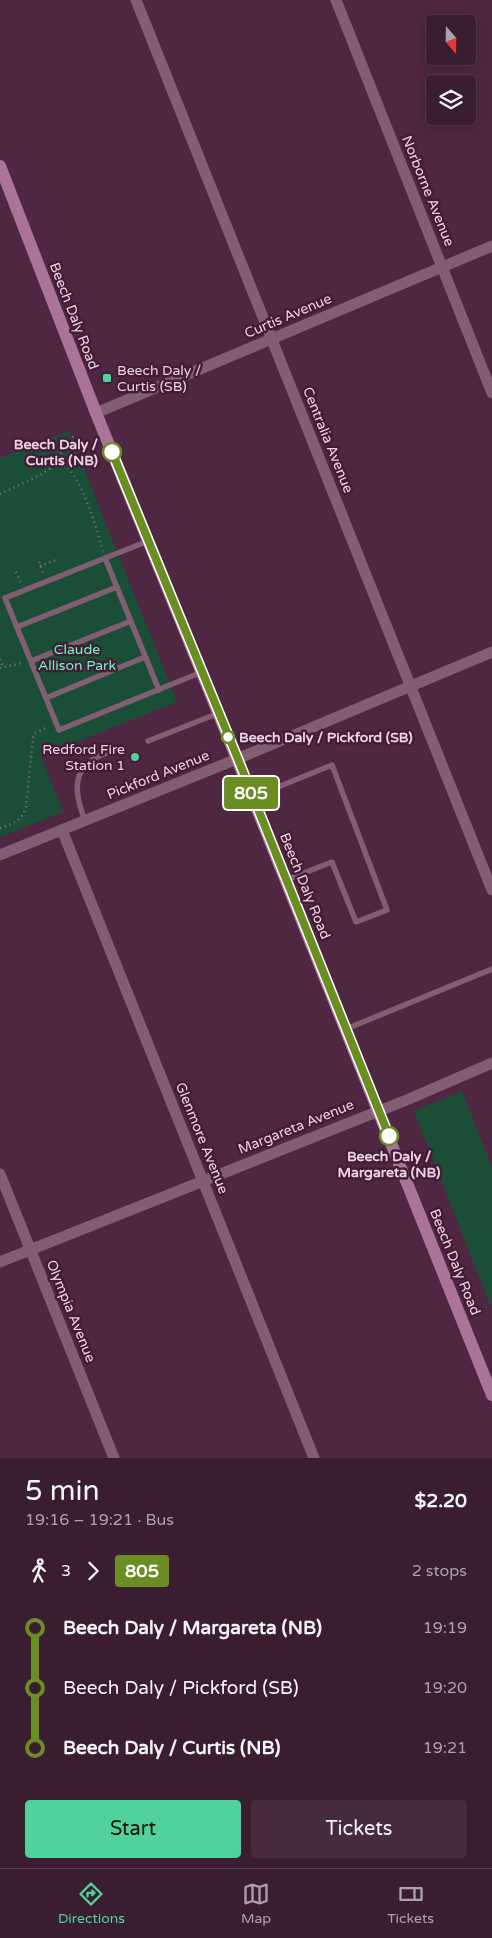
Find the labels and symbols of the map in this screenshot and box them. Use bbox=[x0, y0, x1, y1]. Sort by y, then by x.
north arrow bbox=[426, 15, 476, 65]
street label: Norborne Avenue bbox=[398, 133, 458, 249]
street label: Beech Daly Road bbox=[46, 260, 102, 372]
street label: Curtis Avenue bbox=[242, 290, 334, 342]
place label: Beech Daly / Curtis (SB) bbox=[117, 362, 201, 395]
marker: Beech Daly / Curtis (SB) bbox=[101, 372, 113, 384]
street label: Centralia Avenue bbox=[299, 384, 357, 496]
place label: Beech Daly / Curtis (NB) bbox=[14, 436, 98, 469]
marker: Beech Daly / Curtis (NB) bbox=[102, 442, 122, 462]
park label: Claude Allison Park bbox=[38, 641, 116, 674]
place label: Beech Daly / Pickford (SB) bbox=[239, 729, 413, 746]
marker: Beech Daly / Pickford (SB) bbox=[221, 730, 235, 744]
place label: Redford Fire Station 1 bbox=[42, 741, 125, 774]
street label: Pickford Avenue bbox=[104, 747, 212, 803]
marker: Redford Fire Station 1 bbox=[129, 751, 141, 763]
line badge: 805 bbox=[222, 777, 280, 809]
street label: Beech Daly Road bbox=[276, 830, 334, 942]
street label: Glenmore Avenue bbox=[172, 1080, 232, 1196]
street label: Margareta Avenue bbox=[236, 1096, 356, 1158]
marker: Beech Daly / Margareta (NB) bbox=[379, 1126, 399, 1146]
place label: Beech Daly / Margareta (NB) bbox=[338, 1148, 440, 1181]
street label: Beech Daly Road bbox=[426, 1206, 484, 1318]
street label: Olympia Avenue bbox=[43, 1257, 99, 1365]

